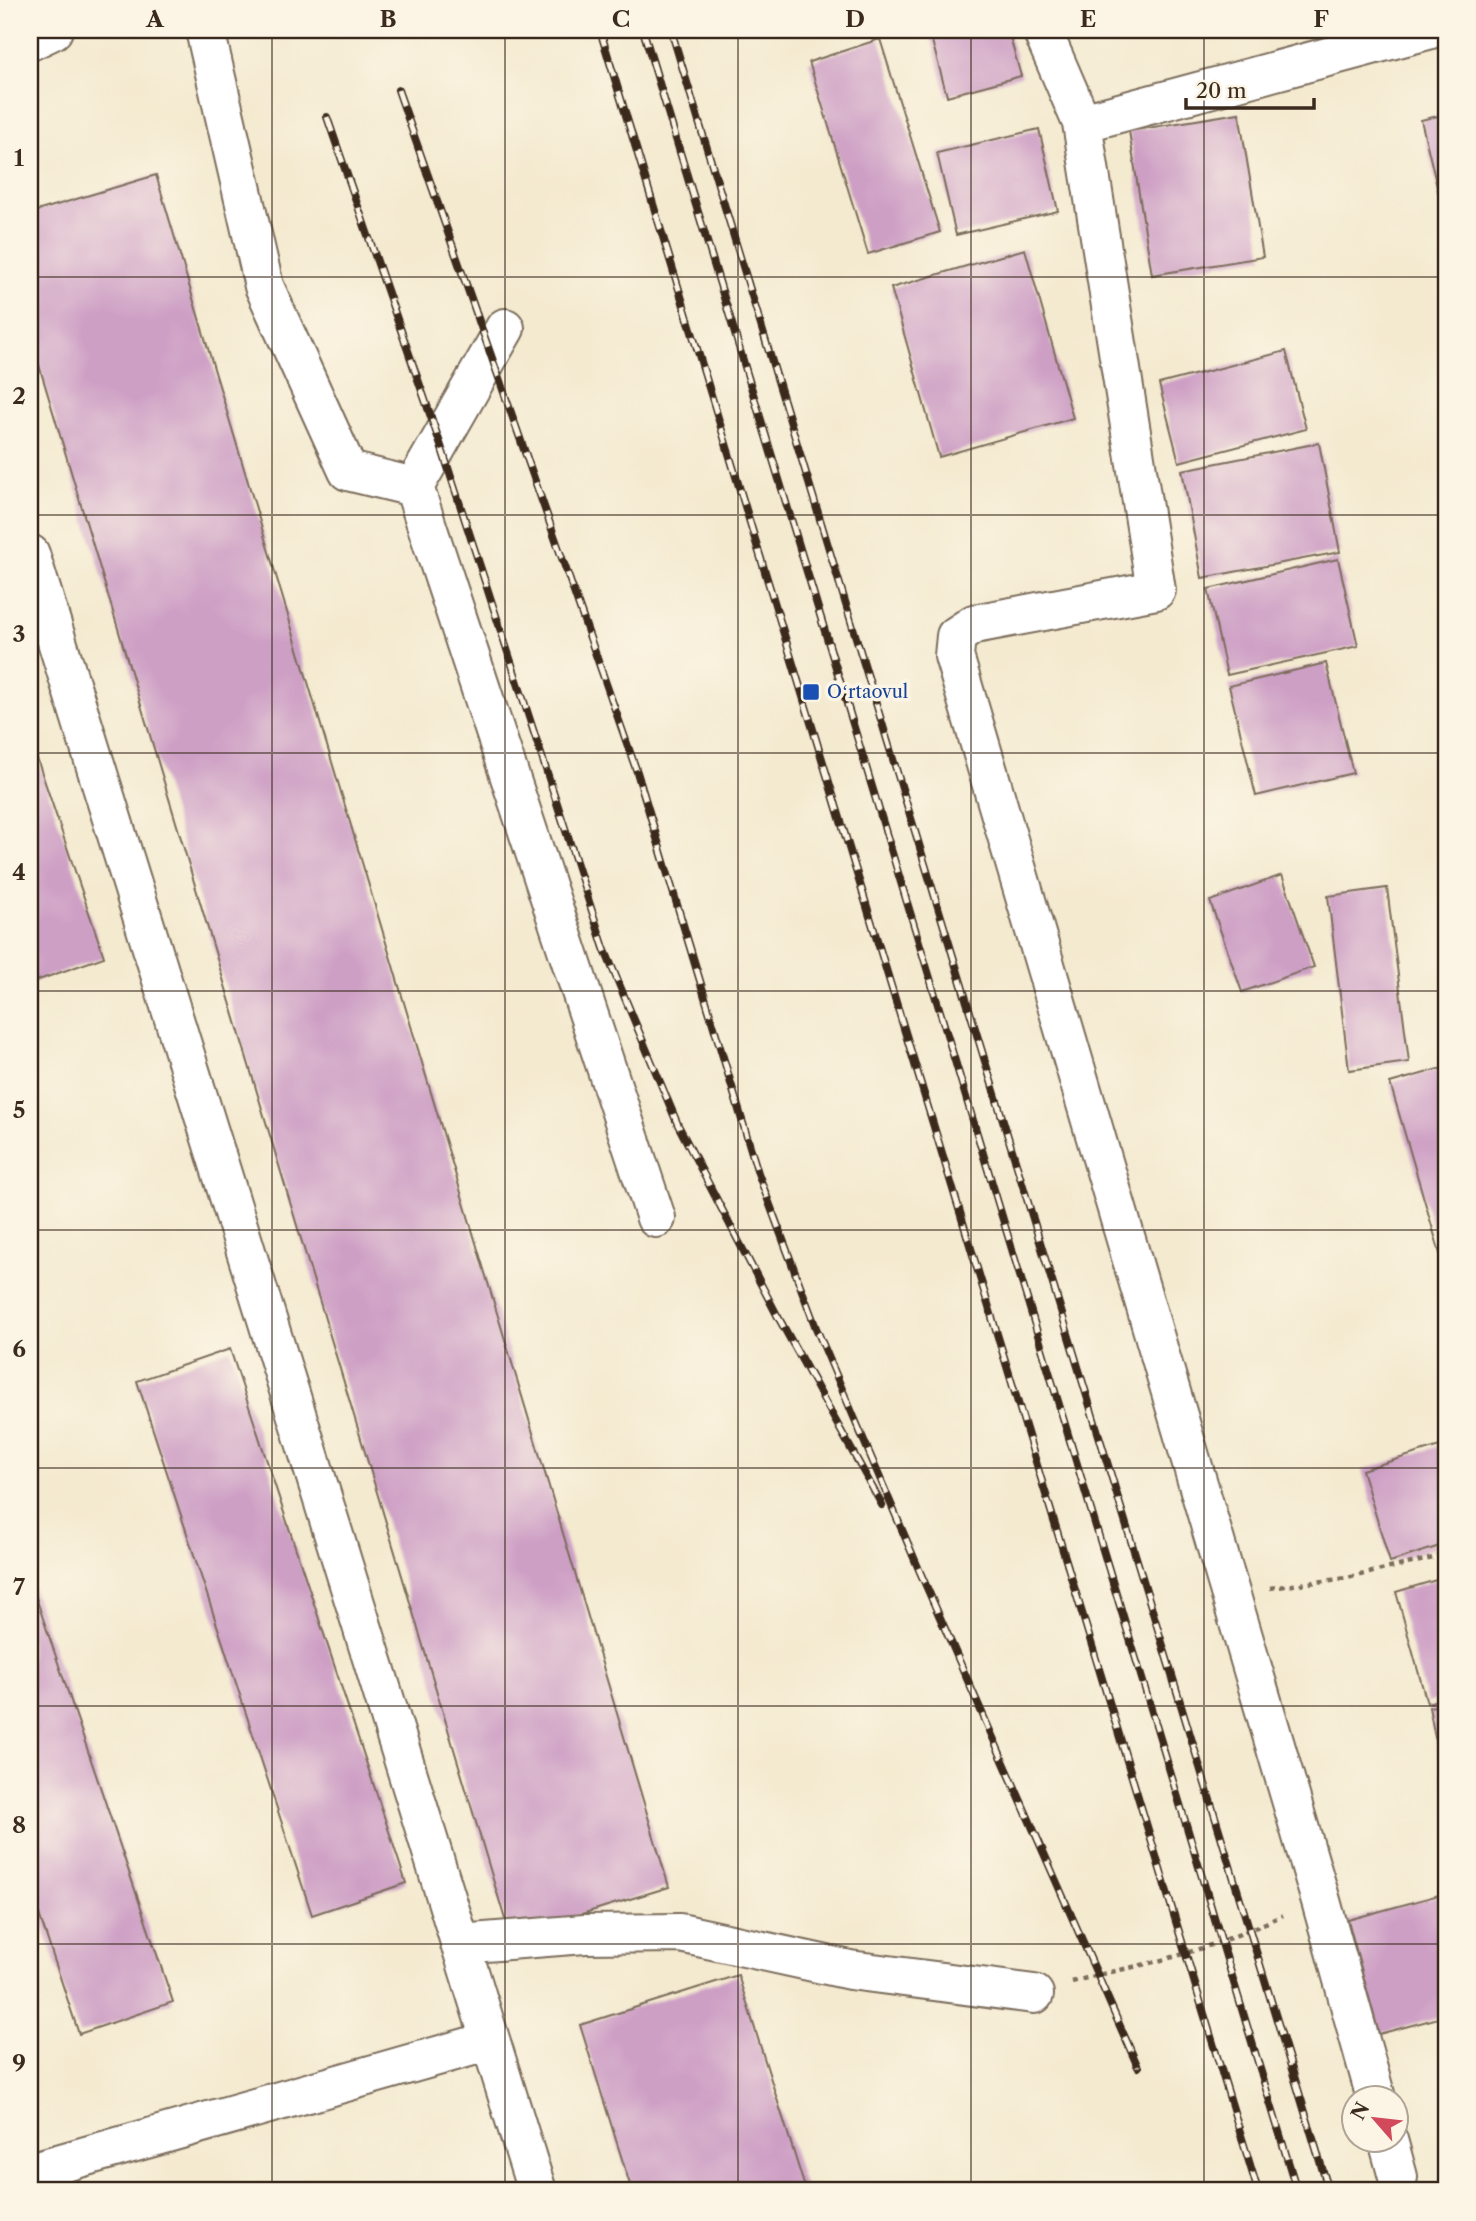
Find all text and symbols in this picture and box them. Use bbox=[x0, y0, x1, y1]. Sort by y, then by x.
text: A bbox=[145, 5, 165, 33]
text: B bbox=[379, 5, 397, 33]
text: C bbox=[612, 5, 630, 33]
text: D bbox=[845, 5, 865, 33]
text: E bbox=[1080, 5, 1096, 33]
text: F bbox=[1313, 5, 1329, 33]
scale bar bbox=[1186, 66, 1313, 110]
text: 20 m bbox=[1196, 78, 1247, 103]
text: 1 bbox=[14, 144, 25, 172]
text: 2 bbox=[12, 382, 26, 410]
text: 3 bbox=[13, 620, 26, 648]
place label: Oʻrtaovul bbox=[827, 681, 908, 703]
marker: Oʻrtaovul bbox=[801, 682, 821, 702]
text: 4 bbox=[12, 858, 26, 886]
text: 5 bbox=[13, 1096, 25, 1124]
text: 6 bbox=[12, 1335, 26, 1363]
text: 7 bbox=[13, 1573, 25, 1601]
text: 8 bbox=[12, 1811, 26, 1839]
text: 9 bbox=[12, 2049, 26, 2077]
north arrow bbox=[1340, 2084, 1410, 2154]
text: N bbox=[1346, 2099, 1374, 2124]

